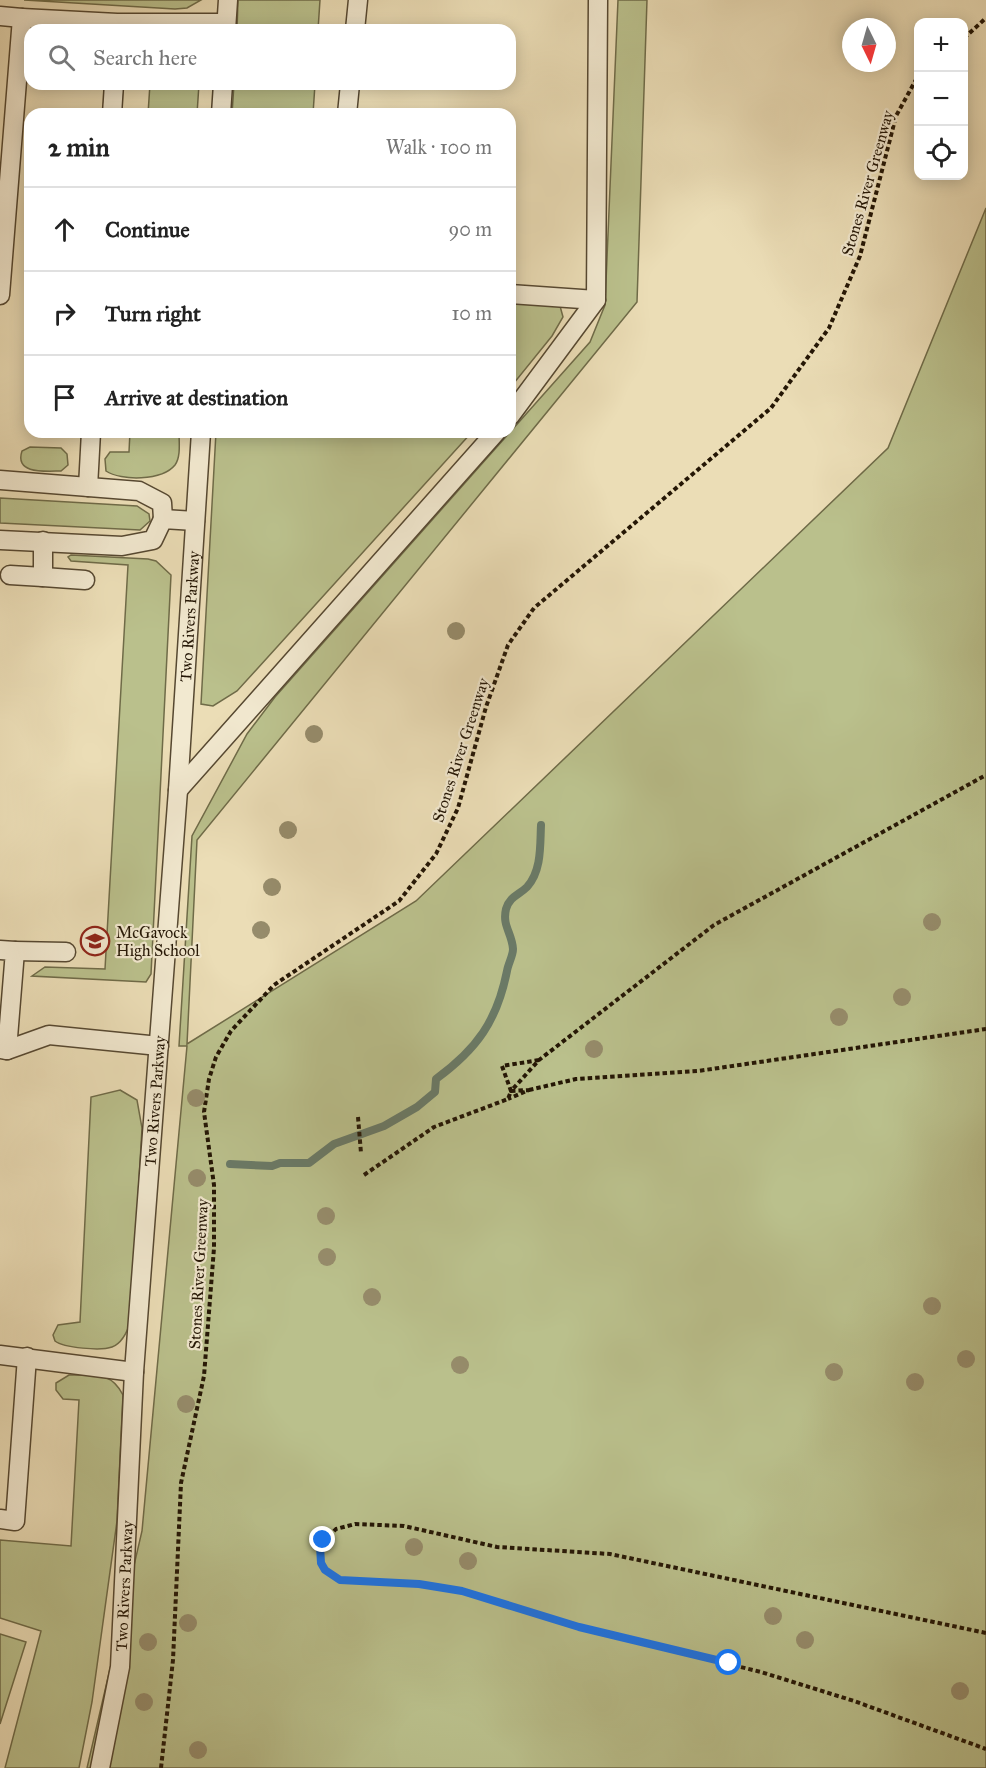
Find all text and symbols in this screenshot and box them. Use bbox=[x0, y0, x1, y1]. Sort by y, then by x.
north arrow bbox=[842, 18, 896, 72]
map controls bbox=[914, 18, 968, 180]
button: + bbox=[914, 18, 968, 72]
search box bbox=[24, 24, 516, 90]
icon: search bbox=[45, 41, 78, 74]
text: Search here bbox=[93, 44, 197, 71]
button: − bbox=[914, 72, 968, 126]
street label: Stones River Greenway bbox=[838, 108, 898, 258]
button: locate bbox=[914, 126, 968, 180]
text: 2 min bbox=[48, 131, 109, 163]
text: Walk · 100 m bbox=[386, 135, 492, 159]
icon: ahead bbox=[48, 213, 81, 246]
text: Continue bbox=[105, 216, 190, 243]
text: 90 m bbox=[449, 217, 492, 241]
icon: right bbox=[48, 297, 81, 330]
text: Turn right bbox=[105, 300, 201, 327]
text: 10 m bbox=[451, 301, 492, 325]
icon: arrive bbox=[48, 381, 81, 414]
text: Arrive at destination bbox=[105, 384, 288, 411]
street label: Two Rivers Parkway bbox=[176, 550, 203, 682]
street label: Stones River Greenway bbox=[428, 675, 493, 825]
place label: McGavock High School bbox=[116, 923, 200, 961]
school or university icon: McGavock High School bbox=[79, 925, 111, 957]
street label: Two Rivers Parkway bbox=[141, 1034, 169, 1167]
street label: Stones River Greenway bbox=[185, 1198, 212, 1350]
street label: Two Rivers Parkway bbox=[112, 1520, 137, 1652]
route end bbox=[309, 1526, 335, 1552]
route start bbox=[715, 1649, 741, 1675]

